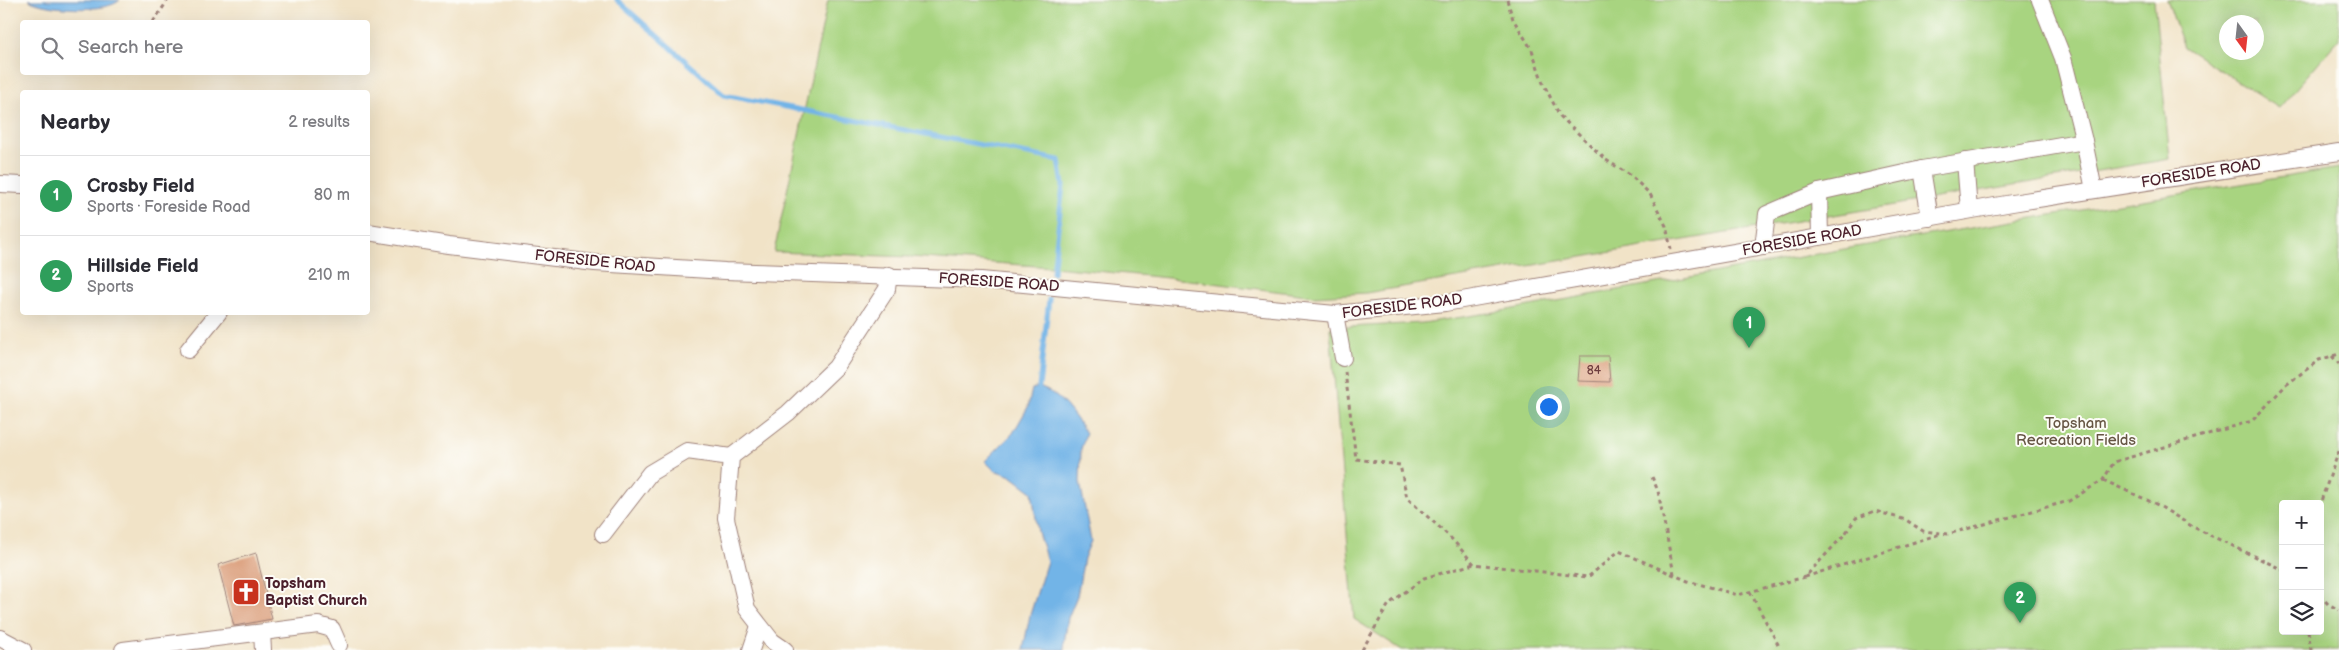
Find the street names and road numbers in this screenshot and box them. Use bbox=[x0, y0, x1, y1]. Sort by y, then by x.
street label: FORESIDE ROAD bbox=[2140, 155, 2263, 192]
street label: FORESIDE ROAD bbox=[1741, 221, 1864, 260]
street label: FORESIDE ROAD bbox=[534, 246, 656, 277]
street label: FORESIDE ROAD bbox=[938, 269, 1060, 296]
street label: FORESIDE ROAD bbox=[1341, 290, 1463, 323]

